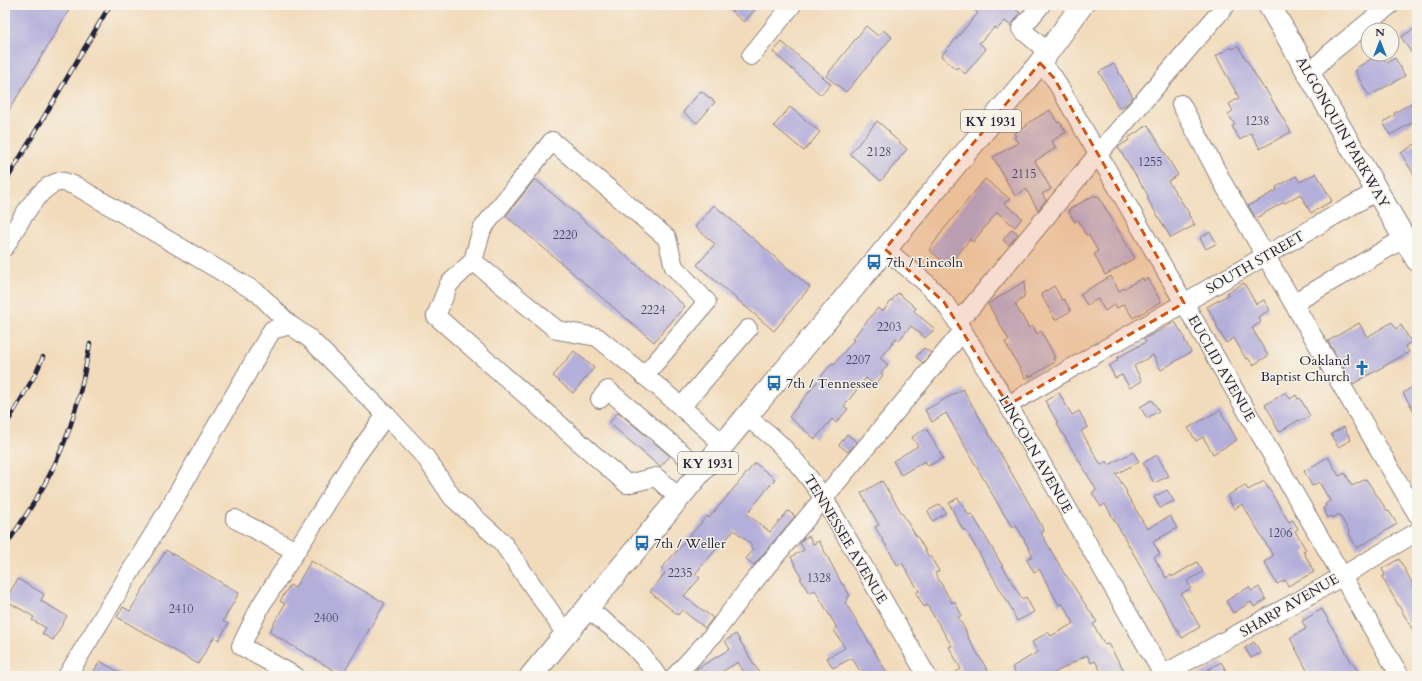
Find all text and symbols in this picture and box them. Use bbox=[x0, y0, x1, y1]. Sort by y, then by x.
north arrow bbox=[1360, 22, 1400, 62]
text: N bbox=[1375, 25, 1385, 40]
street label: ALGONQUIN PARKWAY bbox=[1291, 53, 1394, 212]
road number: KY 1931 bbox=[961, 110, 1021, 132]
house number: 1238 bbox=[1245, 113, 1269, 129]
house number: 2128 bbox=[867, 144, 891, 160]
house number: 1255 bbox=[1138, 154, 1162, 170]
house number: 2115 bbox=[1012, 166, 1036, 182]
house number: 2220 bbox=[553, 227, 577, 243]
street label: SOUTH STREET bbox=[1203, 227, 1308, 298]
bus stop icon: 7th / Lincoln bbox=[865, 253, 883, 271]
place label: 7th / Lincoln bbox=[886, 253, 963, 272]
house number: 2224 bbox=[641, 302, 665, 318]
street label: EUCLID AVENUE bbox=[1183, 312, 1260, 425]
house number: 2203 bbox=[877, 319, 901, 335]
place label: Oakland Baptist Church bbox=[1261, 351, 1351, 386]
house number: 2207 bbox=[846, 352, 870, 368]
church icon: Oakland Baptist Church bbox=[1353, 359, 1371, 377]
bus stop icon: 7th / Tennessee bbox=[765, 374, 783, 392]
place label: 7th / Tennessee bbox=[786, 374, 878, 393]
street label: LINCOLN AVENUE bbox=[994, 392, 1077, 517]
road number: KY 1931 bbox=[678, 452, 738, 474]
street label: TENNESSEE AVENUE bbox=[799, 471, 892, 608]
house number: 1206 bbox=[1268, 525, 1292, 541]
bus stop icon: 7th / Weller bbox=[633, 534, 651, 552]
place label: 7th / Weller bbox=[654, 534, 727, 553]
house number: 2235 bbox=[668, 565, 692, 581]
street label: SHARP AVENUE bbox=[1236, 569, 1343, 641]
house number: 1328 bbox=[807, 570, 831, 586]
house number: 2410 bbox=[169, 601, 193, 617]
house number: 2400 bbox=[314, 610, 338, 626]

